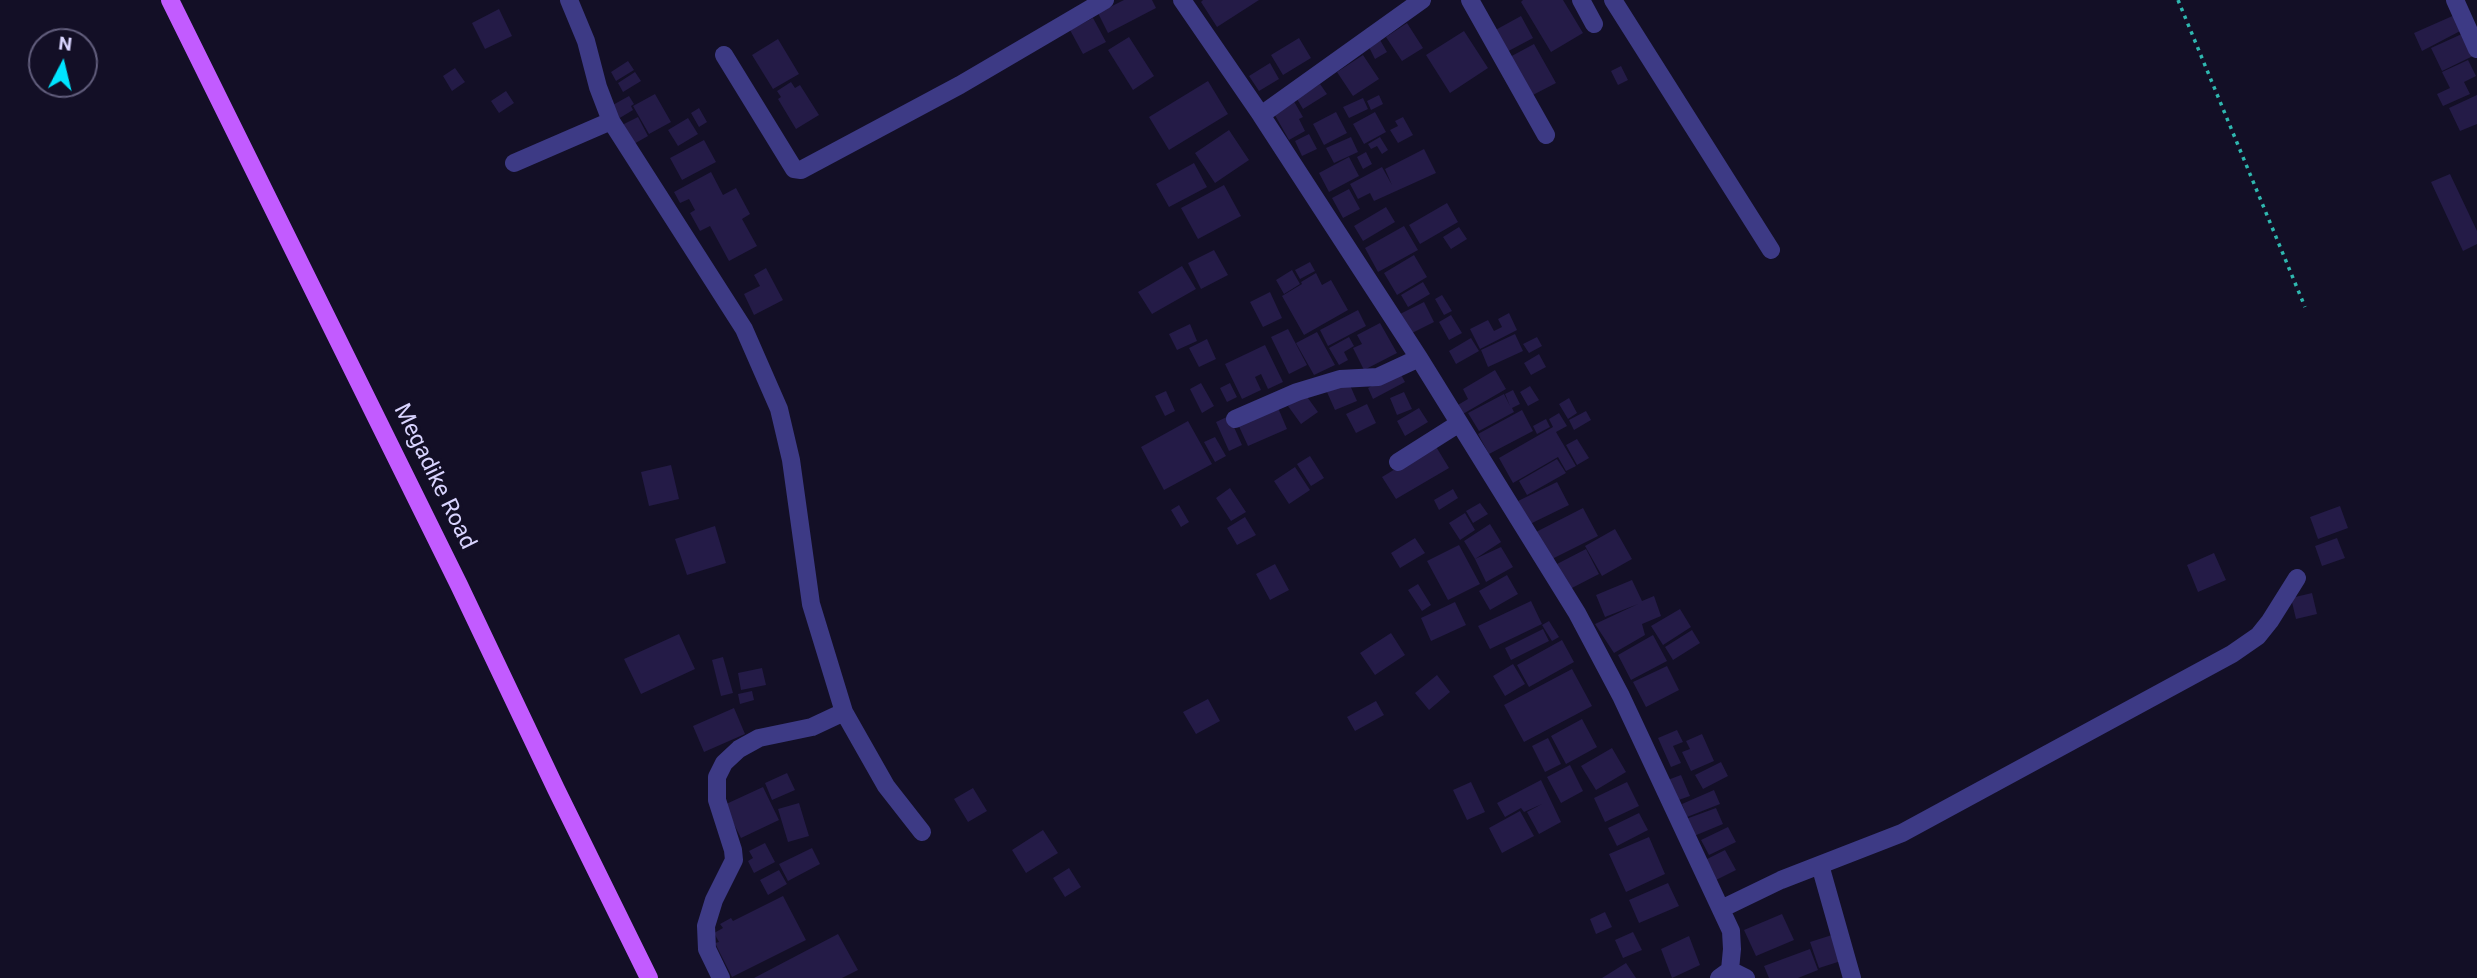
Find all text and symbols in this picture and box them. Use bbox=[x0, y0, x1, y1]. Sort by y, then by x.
north arrow bbox=[28, 28, 98, 98]
text: N bbox=[57, 31, 73, 56]
street label: Megadike Road bbox=[387, 400, 481, 554]

